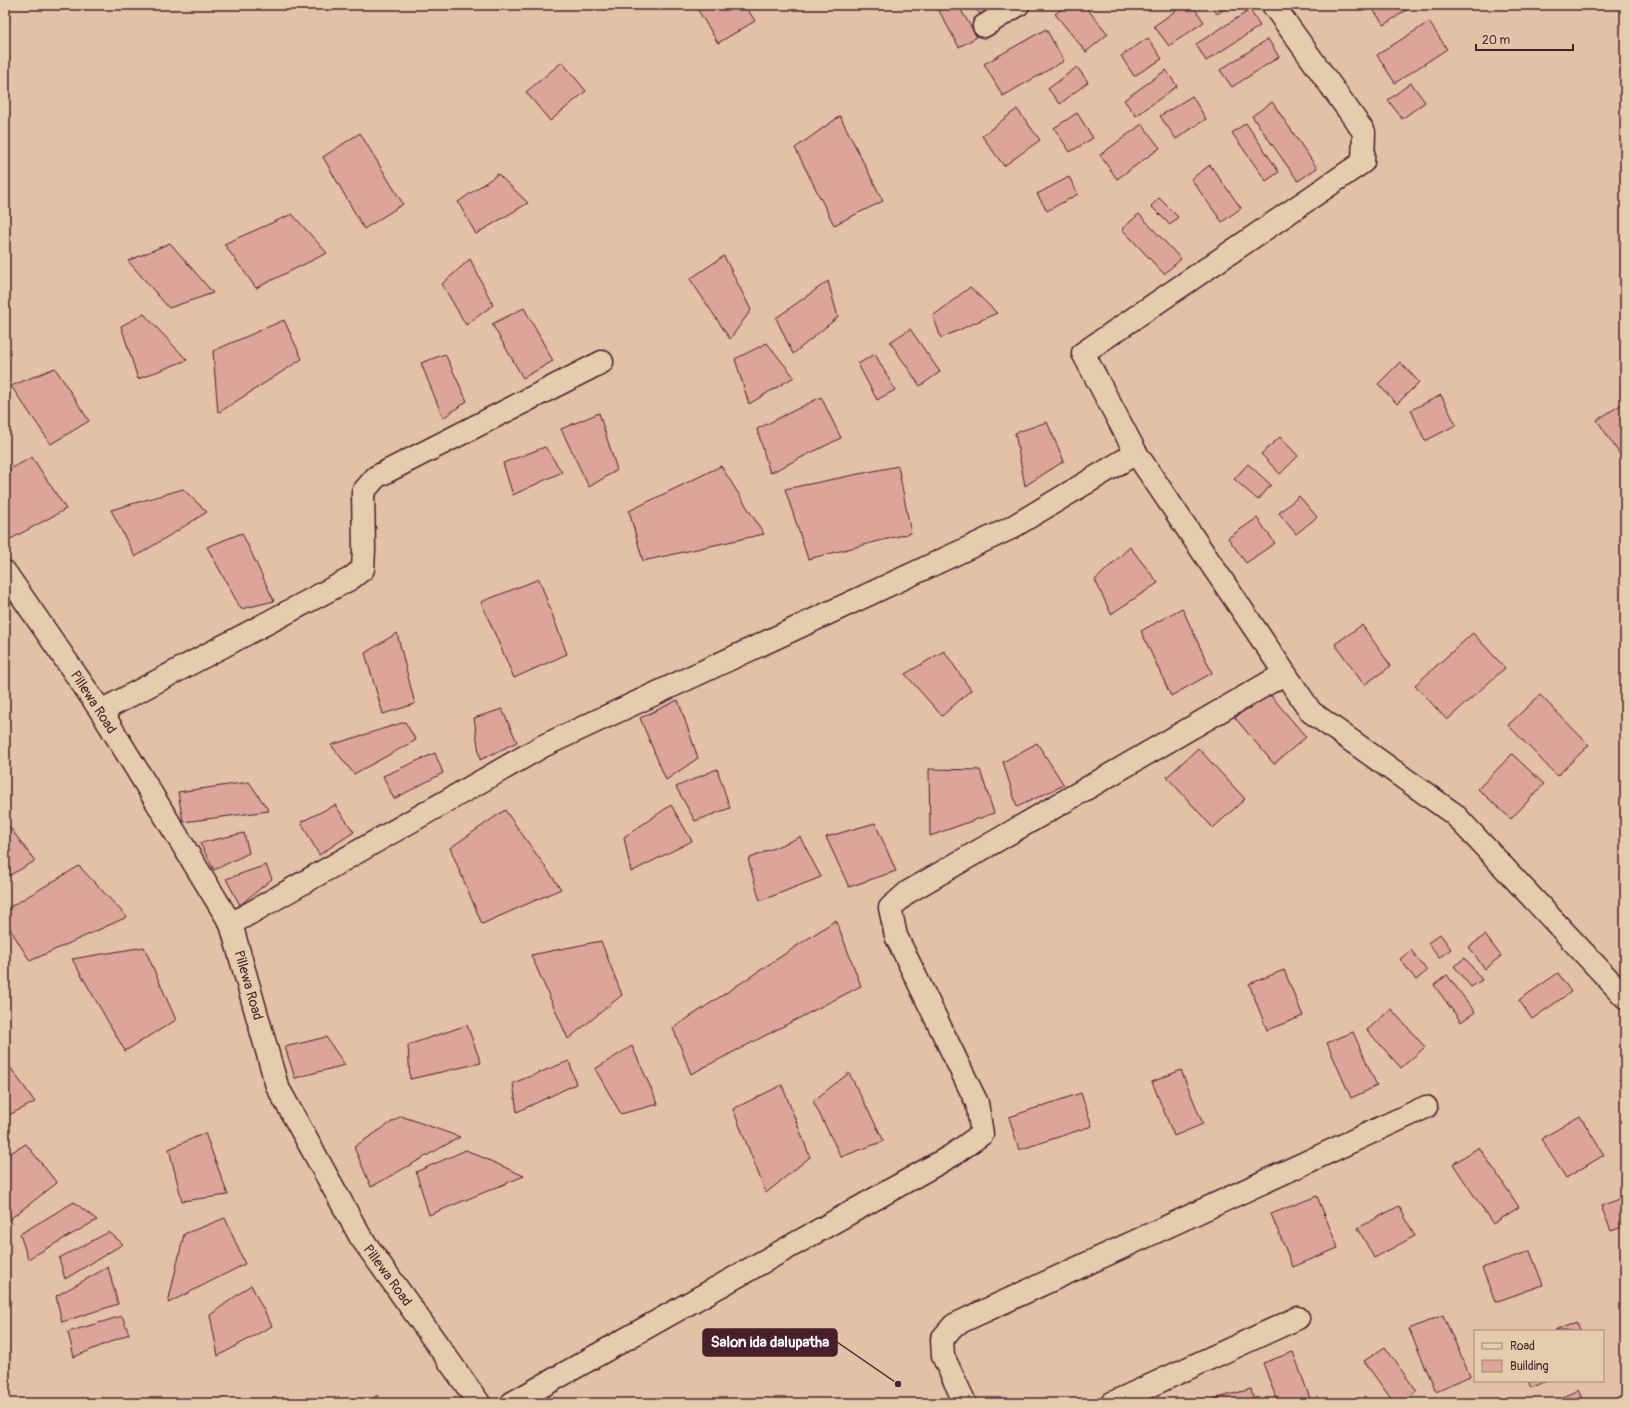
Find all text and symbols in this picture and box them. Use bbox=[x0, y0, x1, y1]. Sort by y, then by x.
scale bar bbox=[1476, 26, 1573, 52]
text: 20 m bbox=[1482, 33, 1511, 48]
street label: Pillewa Road bbox=[67, 668, 120, 737]
street label: Pillewa Road bbox=[230, 948, 267, 1022]
street label: Pillewa Road bbox=[360, 1241, 416, 1309]
callout: Salon ida dalupatha bbox=[703, 1329, 837, 1356]
legend bbox=[1474, 1330, 1604, 1382]
text: Salon ida dalupatha bbox=[711, 1333, 829, 1352]
text: Road bbox=[1510, 1339, 1535, 1354]
text: Building bbox=[1510, 1359, 1549, 1374]

